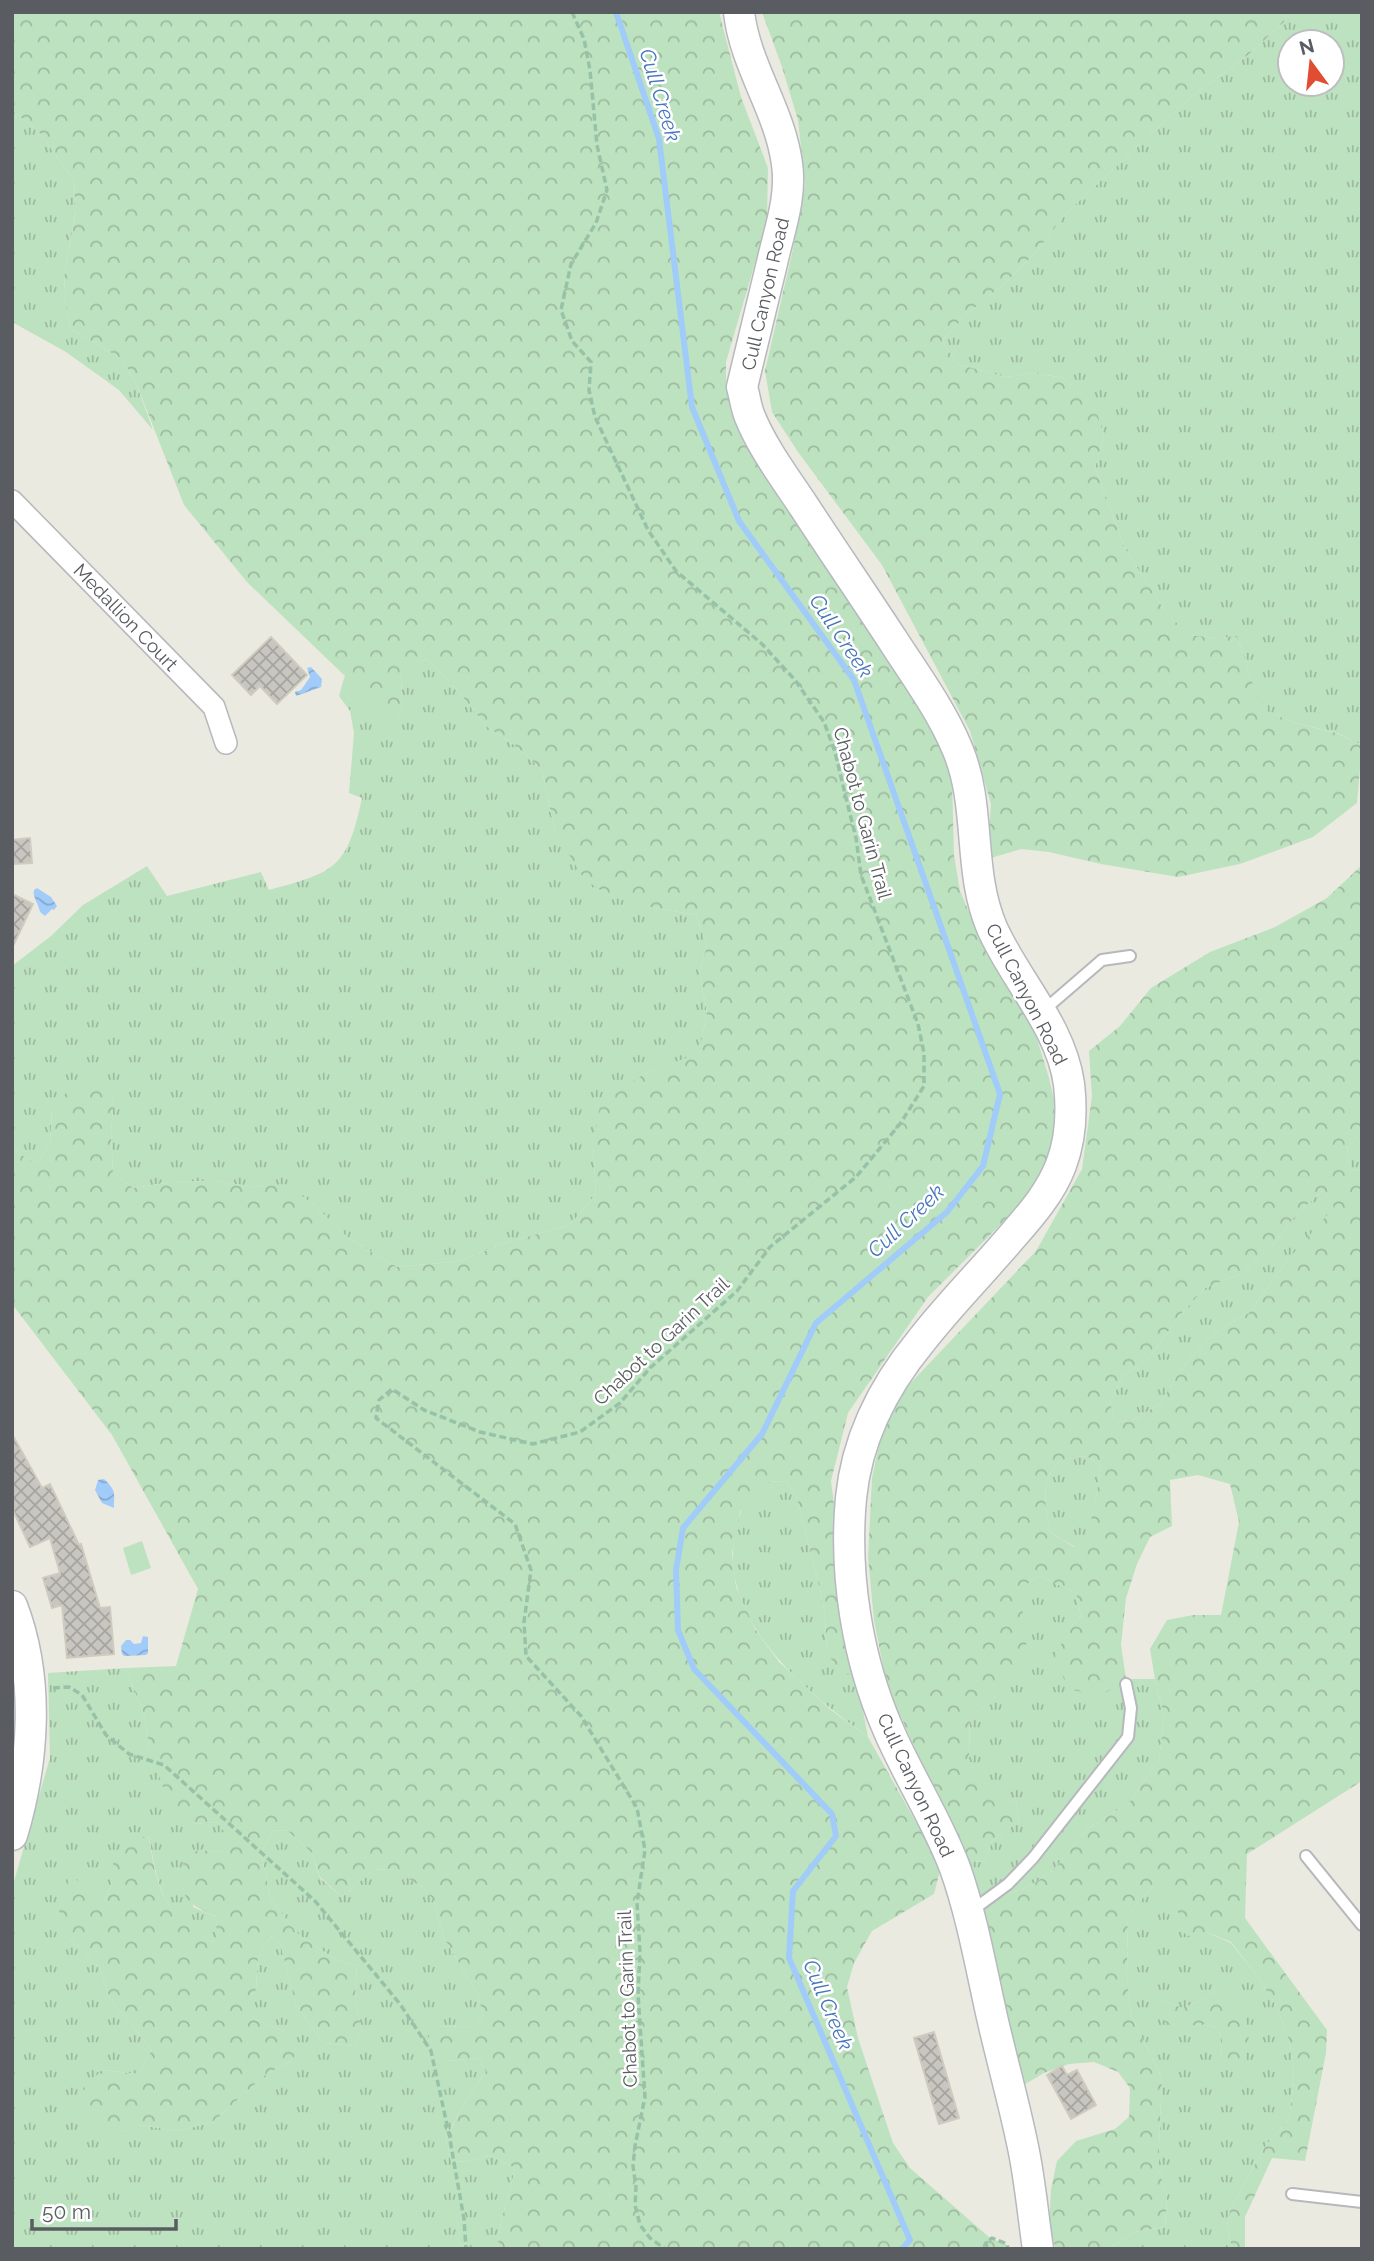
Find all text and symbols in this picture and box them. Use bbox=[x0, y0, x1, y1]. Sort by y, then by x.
north arrow bbox=[1276, 28, 1346, 98]
text: N bbox=[1297, 34, 1316, 59]
water label: Cull Creek bbox=[635, 45, 686, 144]
street label: Cull Canyon Road bbox=[737, 216, 793, 372]
street label: Medallion Court bbox=[69, 559, 183, 676]
water label: Cull Creek bbox=[804, 589, 879, 682]
street label: Chabot to Garin Trail bbox=[829, 725, 897, 902]
street label: Cull Canyon Road bbox=[982, 920, 1072, 1068]
water label: Cull Creek bbox=[862, 1179, 949, 1262]
street label: Chabot to Garin Trail bbox=[589, 1272, 734, 1409]
street label: Cull Canyon Road bbox=[873, 1710, 959, 1860]
street label: Chabot to Garin Trail bbox=[613, 1909, 641, 2088]
water label: Cull Creek bbox=[798, 1956, 859, 2054]
scale bar bbox=[32, 2188, 175, 2232]
text: 50 m bbox=[42, 2199, 91, 2224]

